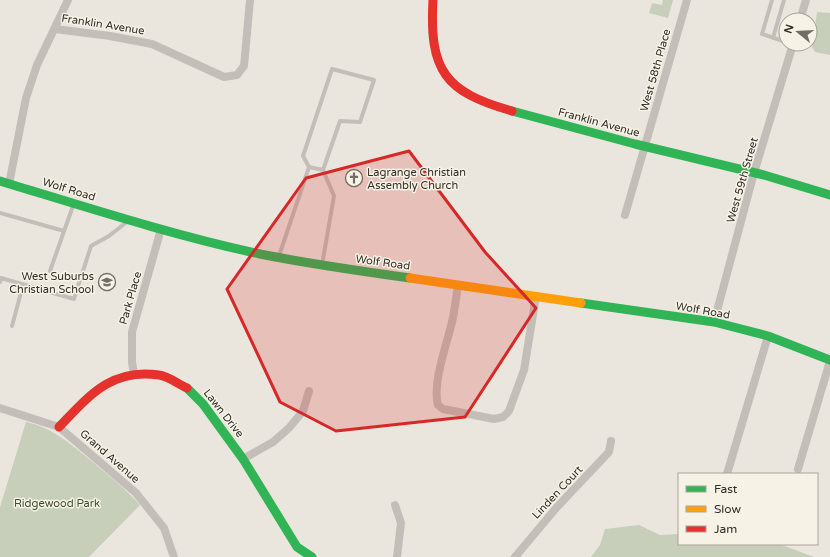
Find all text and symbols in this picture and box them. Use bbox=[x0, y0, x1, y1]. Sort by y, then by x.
street label: Franklin Avenue bbox=[60, 12, 145, 37]
north arrow bbox=[778, 12, 818, 52]
text: N bbox=[781, 23, 797, 35]
street label: West 58th Place bbox=[638, 27, 673, 113]
street label: Franklin Avenue bbox=[557, 105, 641, 140]
street label: West 59th Street bbox=[724, 136, 761, 224]
place label: Lagrange Christian Assembly Church bbox=[367, 166, 466, 192]
church icon: Lagrange Christian Assembly Church bbox=[344, 168, 364, 188]
street label: Wolf Road bbox=[41, 175, 97, 204]
street label: Wolf Road bbox=[355, 252, 411, 273]
place label: West Suburbs Christian School bbox=[9, 270, 94, 296]
street label: Park Place bbox=[117, 270, 144, 326]
school or university icon: West Suburbs Christian School bbox=[97, 272, 117, 292]
street label: Wolf Road bbox=[675, 299, 731, 322]
street label: Lawn Drive bbox=[201, 387, 247, 440]
street label: Grand Avenue bbox=[77, 427, 142, 486]
street label: Linden Court bbox=[529, 463, 585, 522]
legend bbox=[678, 473, 818, 545]
text: Fast bbox=[714, 482, 738, 496]
park label: Ridgewood Park bbox=[14, 497, 100, 510]
text: Slow bbox=[714, 502, 741, 516]
text: Jam bbox=[714, 522, 737, 536]

